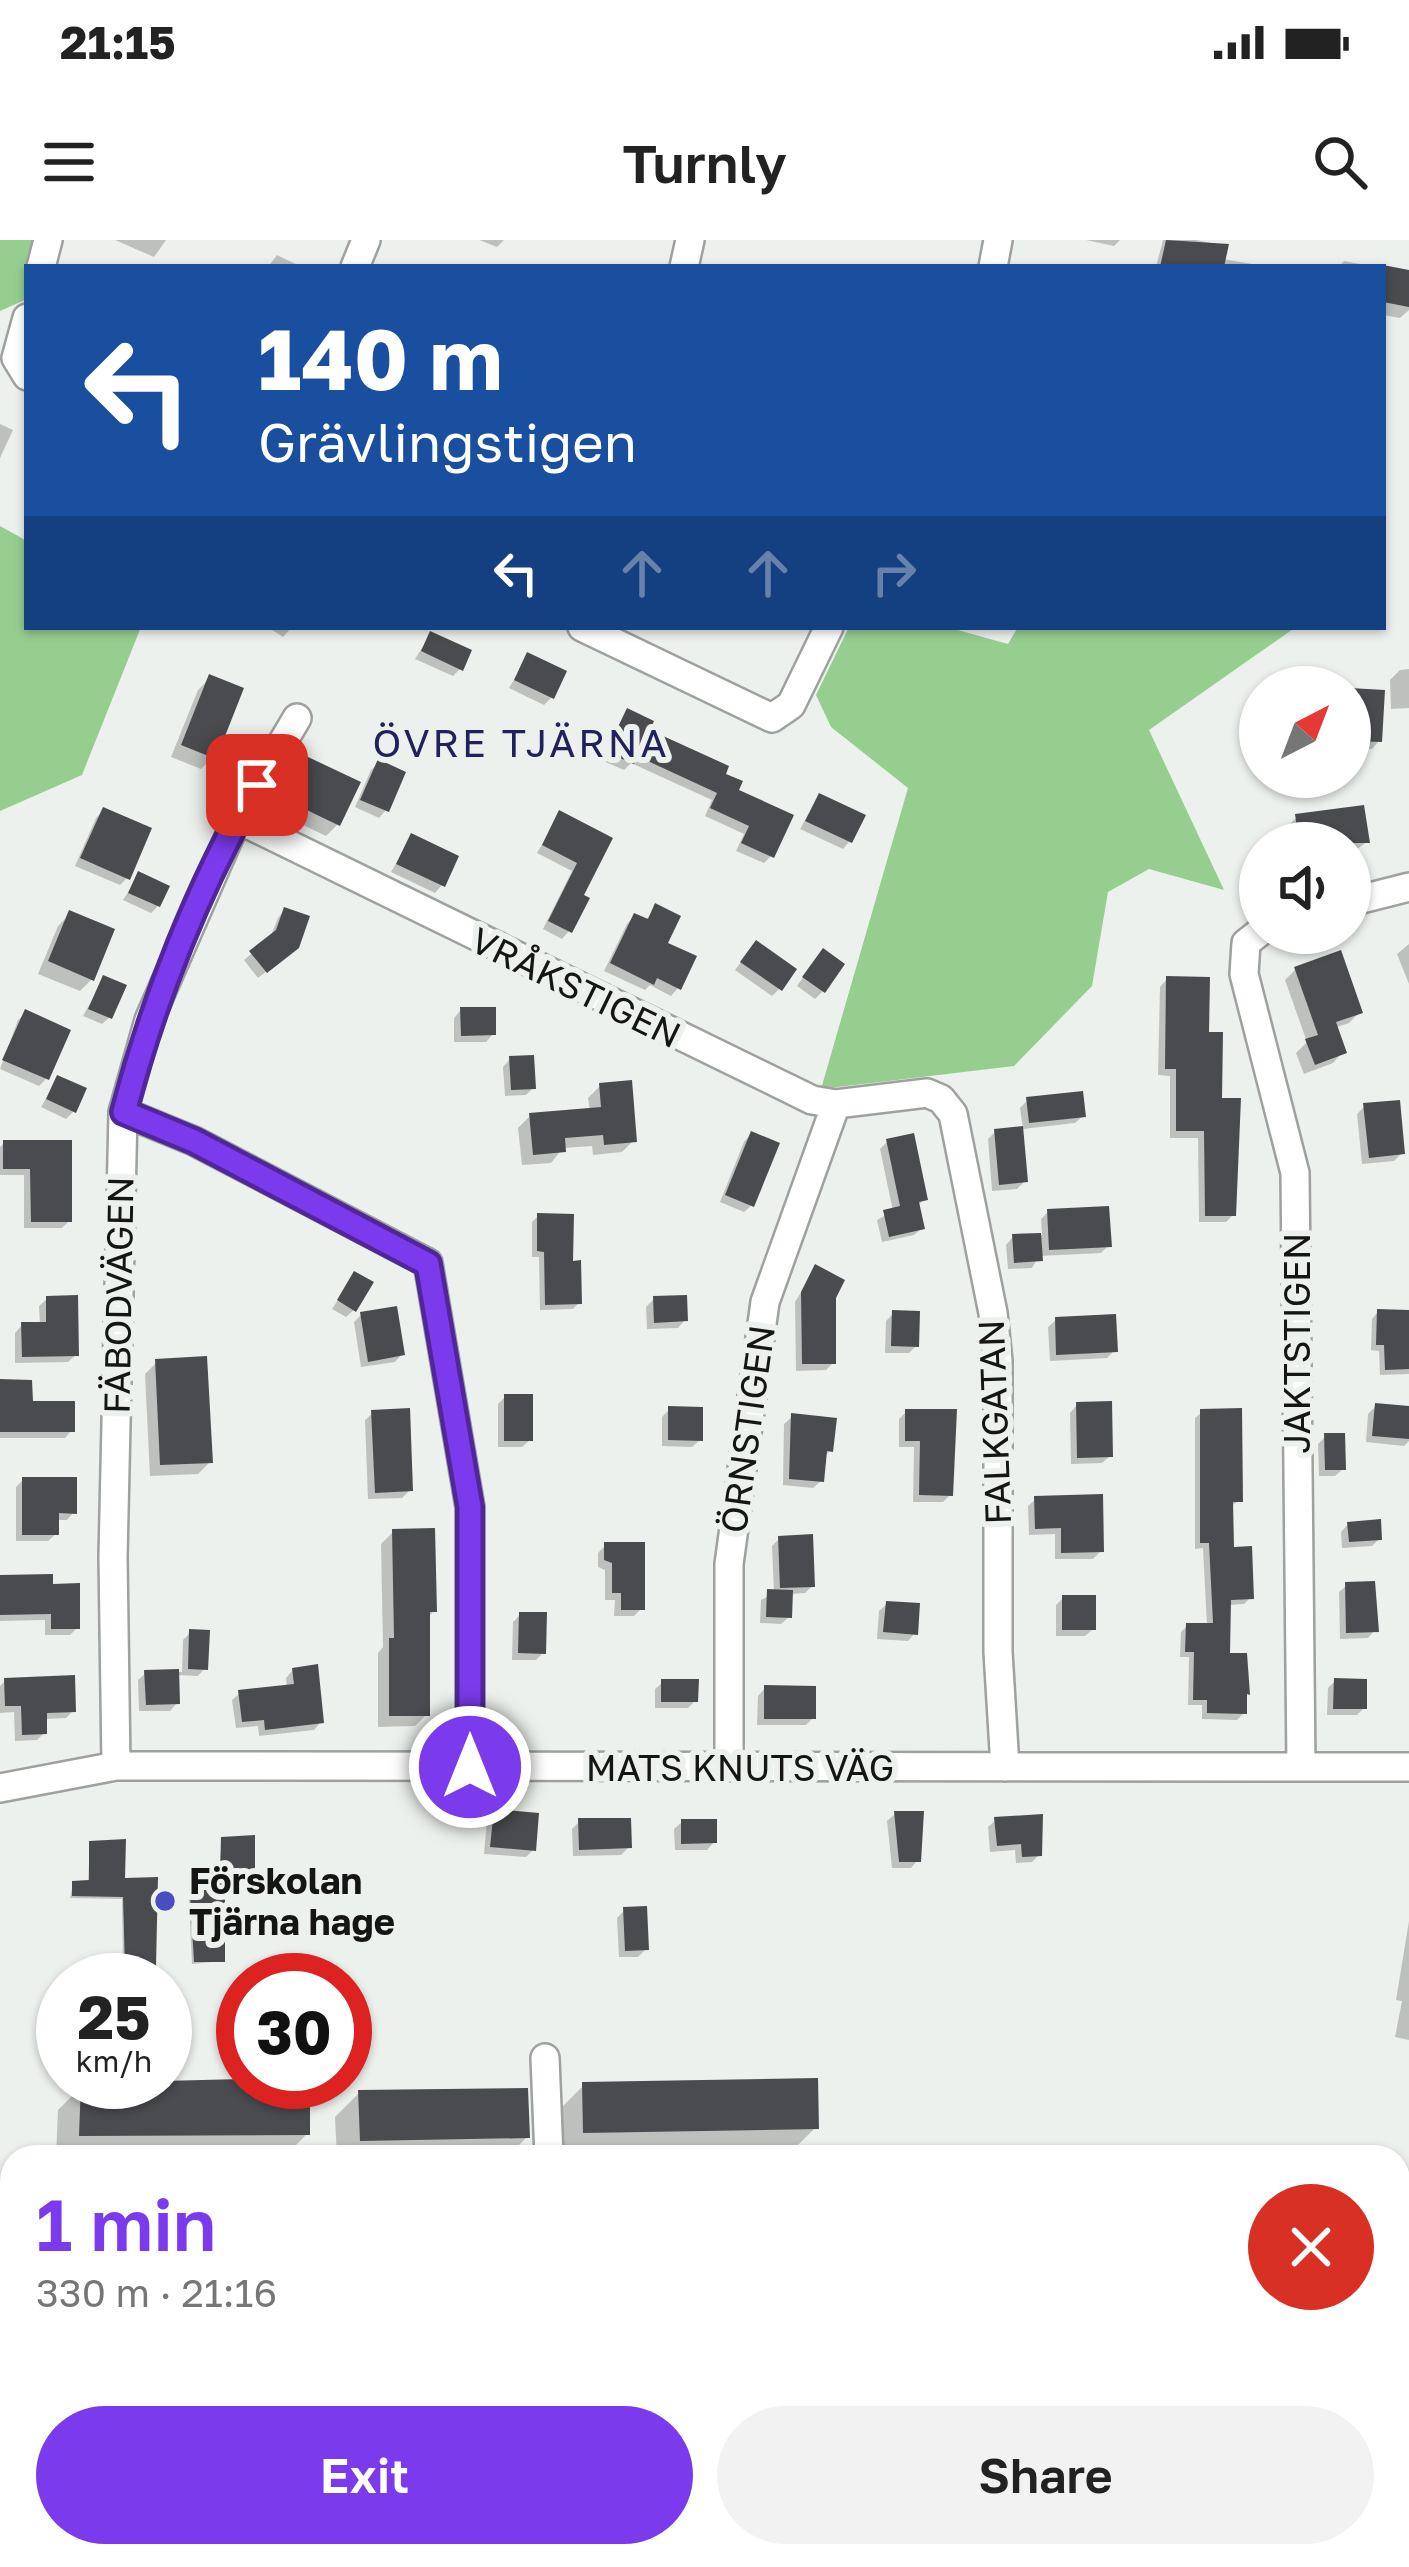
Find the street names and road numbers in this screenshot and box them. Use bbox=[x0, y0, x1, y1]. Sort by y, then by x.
street label: VRÅKSTIGEN bbox=[464, 917, 688, 1056]
street label: FÄBODVÄGEN bbox=[94, 1176, 142, 1414]
street label: JAKTSTIGEN bbox=[1275, 1233, 1318, 1453]
street label: FALKGATAN bbox=[969, 1319, 1019, 1525]
street label: ÖRNSTIGEN bbox=[711, 1322, 783, 1536]
street label: MATS KNUTS VÄG bbox=[586, 1746, 894, 1789]

